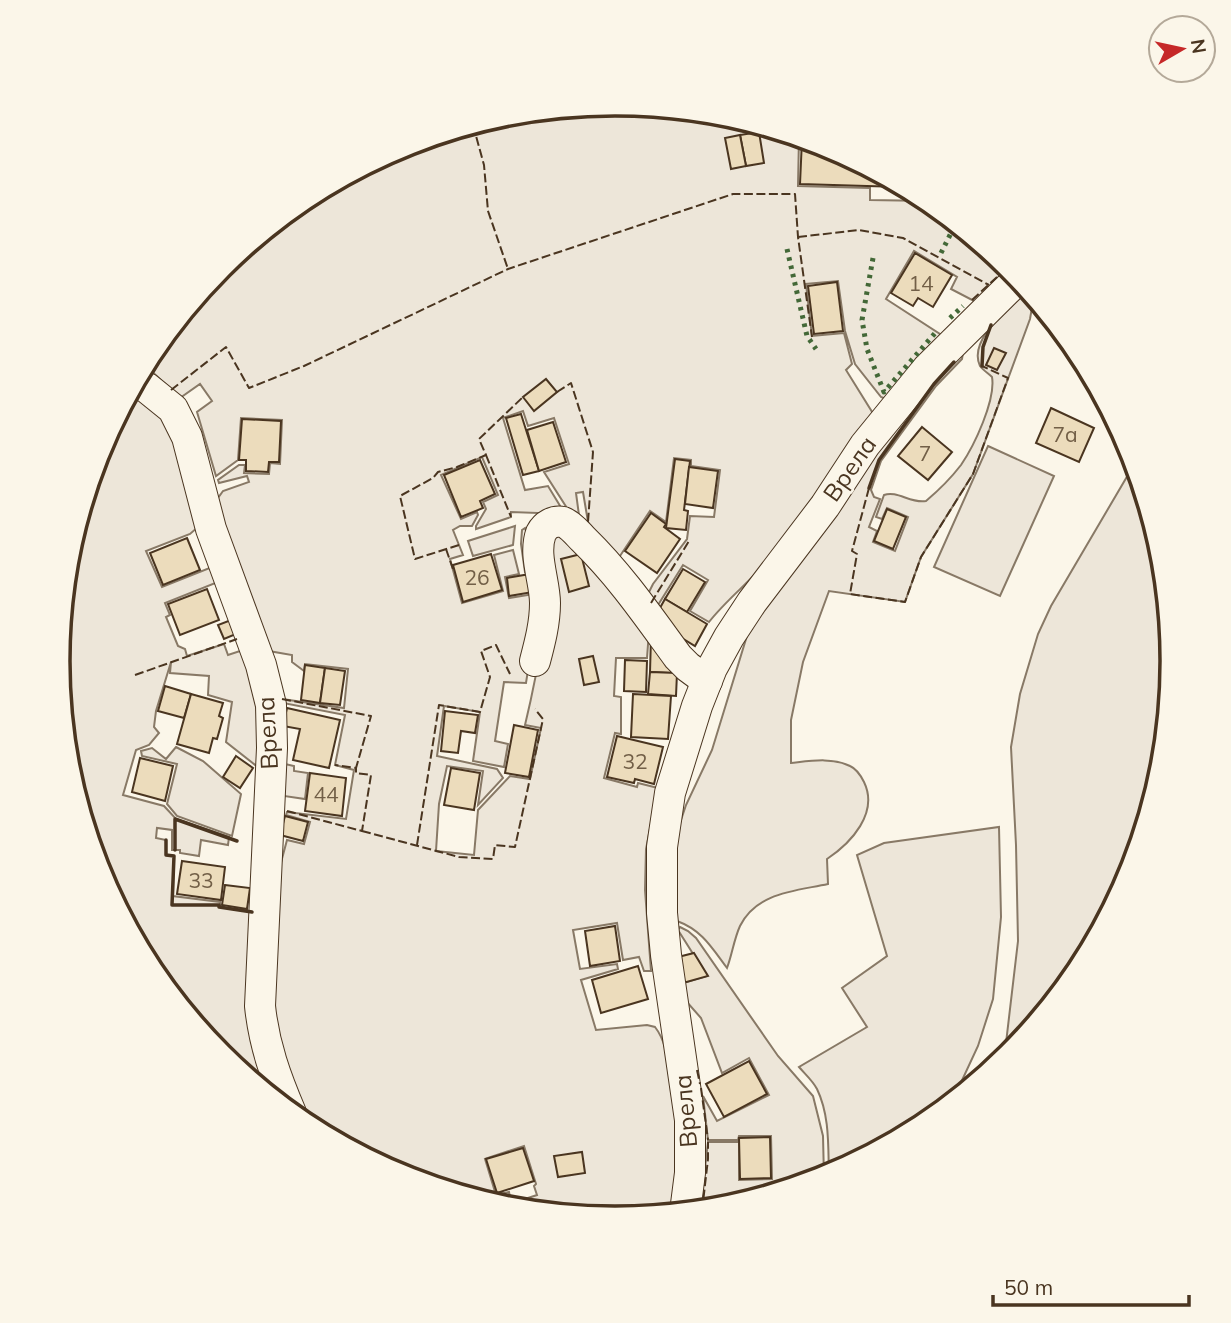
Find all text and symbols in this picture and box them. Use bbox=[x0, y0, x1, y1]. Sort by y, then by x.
north arrow bbox=[1147, 14, 1217, 84]
text: N bbox=[1186, 37, 1212, 55]
house number: 14 bbox=[908, 270, 934, 296]
house number: 7a bbox=[1052, 421, 1078, 447]
street label: Врела bbox=[816, 430, 882, 507]
house number: 7 bbox=[919, 440, 931, 466]
house number: 26 bbox=[464, 564, 490, 590]
street label: Врела bbox=[250, 696, 284, 770]
house number: 32 bbox=[622, 748, 648, 774]
house number: 44 bbox=[313, 781, 339, 807]
house number: 33 bbox=[188, 867, 214, 893]
street label: Врела bbox=[667, 1073, 703, 1149]
scale bar bbox=[993, 1264, 1189, 1308]
text: 50 m bbox=[1004, 1274, 1053, 1300]

